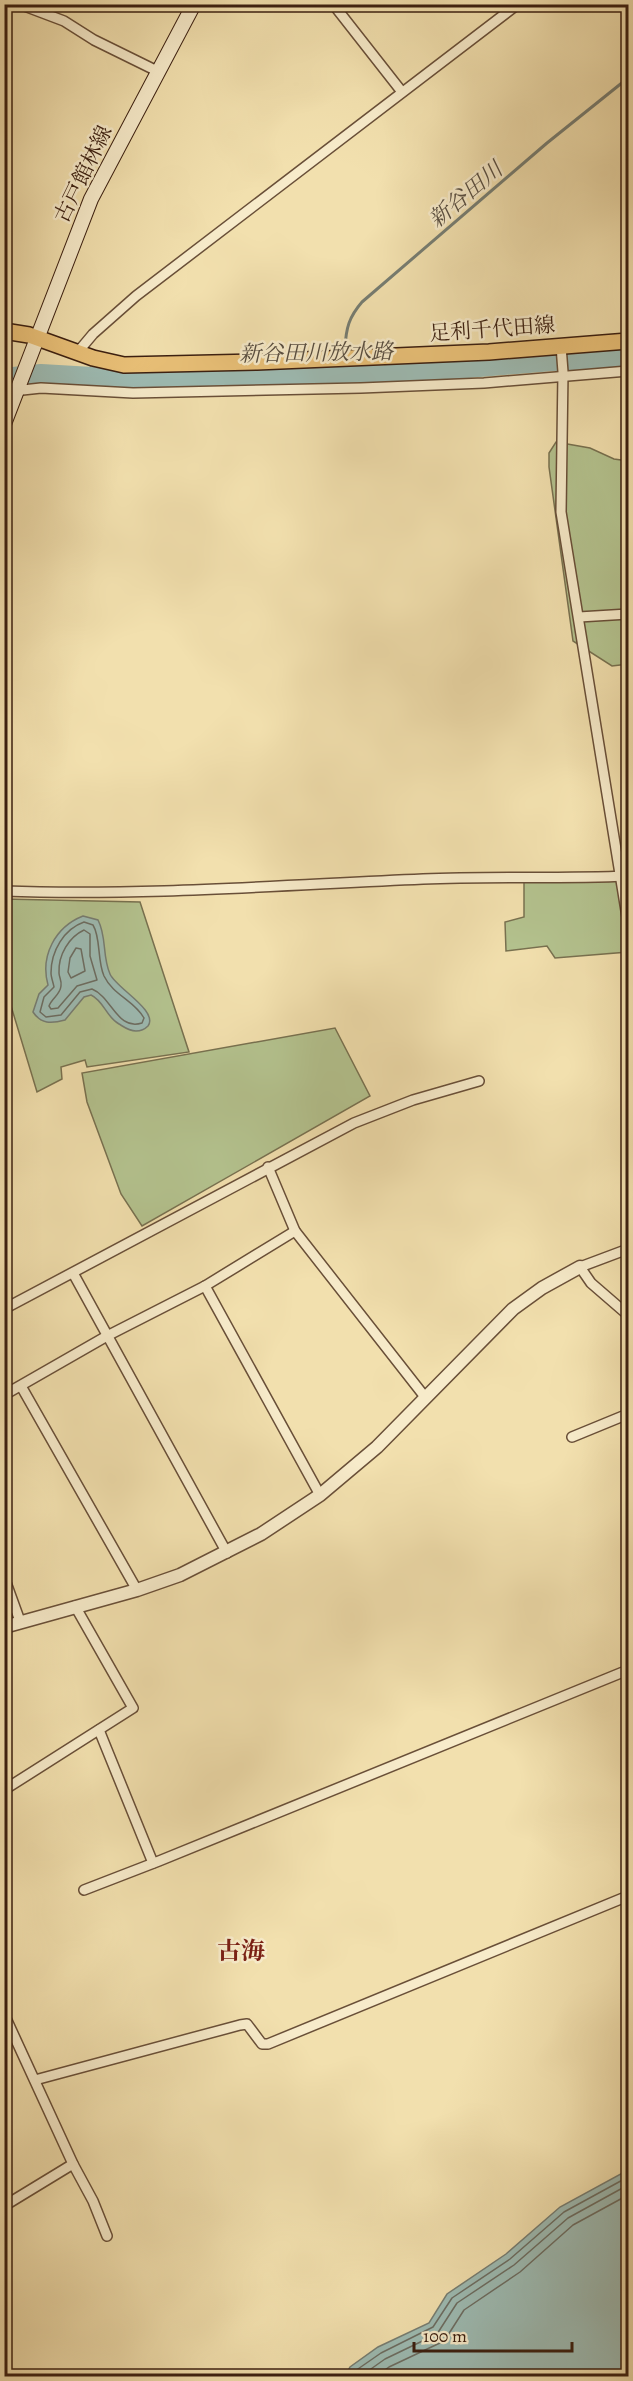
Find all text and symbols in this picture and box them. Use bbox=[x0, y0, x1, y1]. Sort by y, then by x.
street label: 古戸館林線 bbox=[47, 121, 119, 227]
water label: 新谷田川 bbox=[422, 154, 511, 235]
street label: 足利千代田線 bbox=[428, 311, 556, 347]
water label: 新谷田川放水路 bbox=[239, 337, 395, 369]
district label: 古海 bbox=[217, 1935, 265, 1967]
scale bar bbox=[414, 2315, 572, 2353]
text: 100 m bbox=[423, 2324, 467, 2348]

